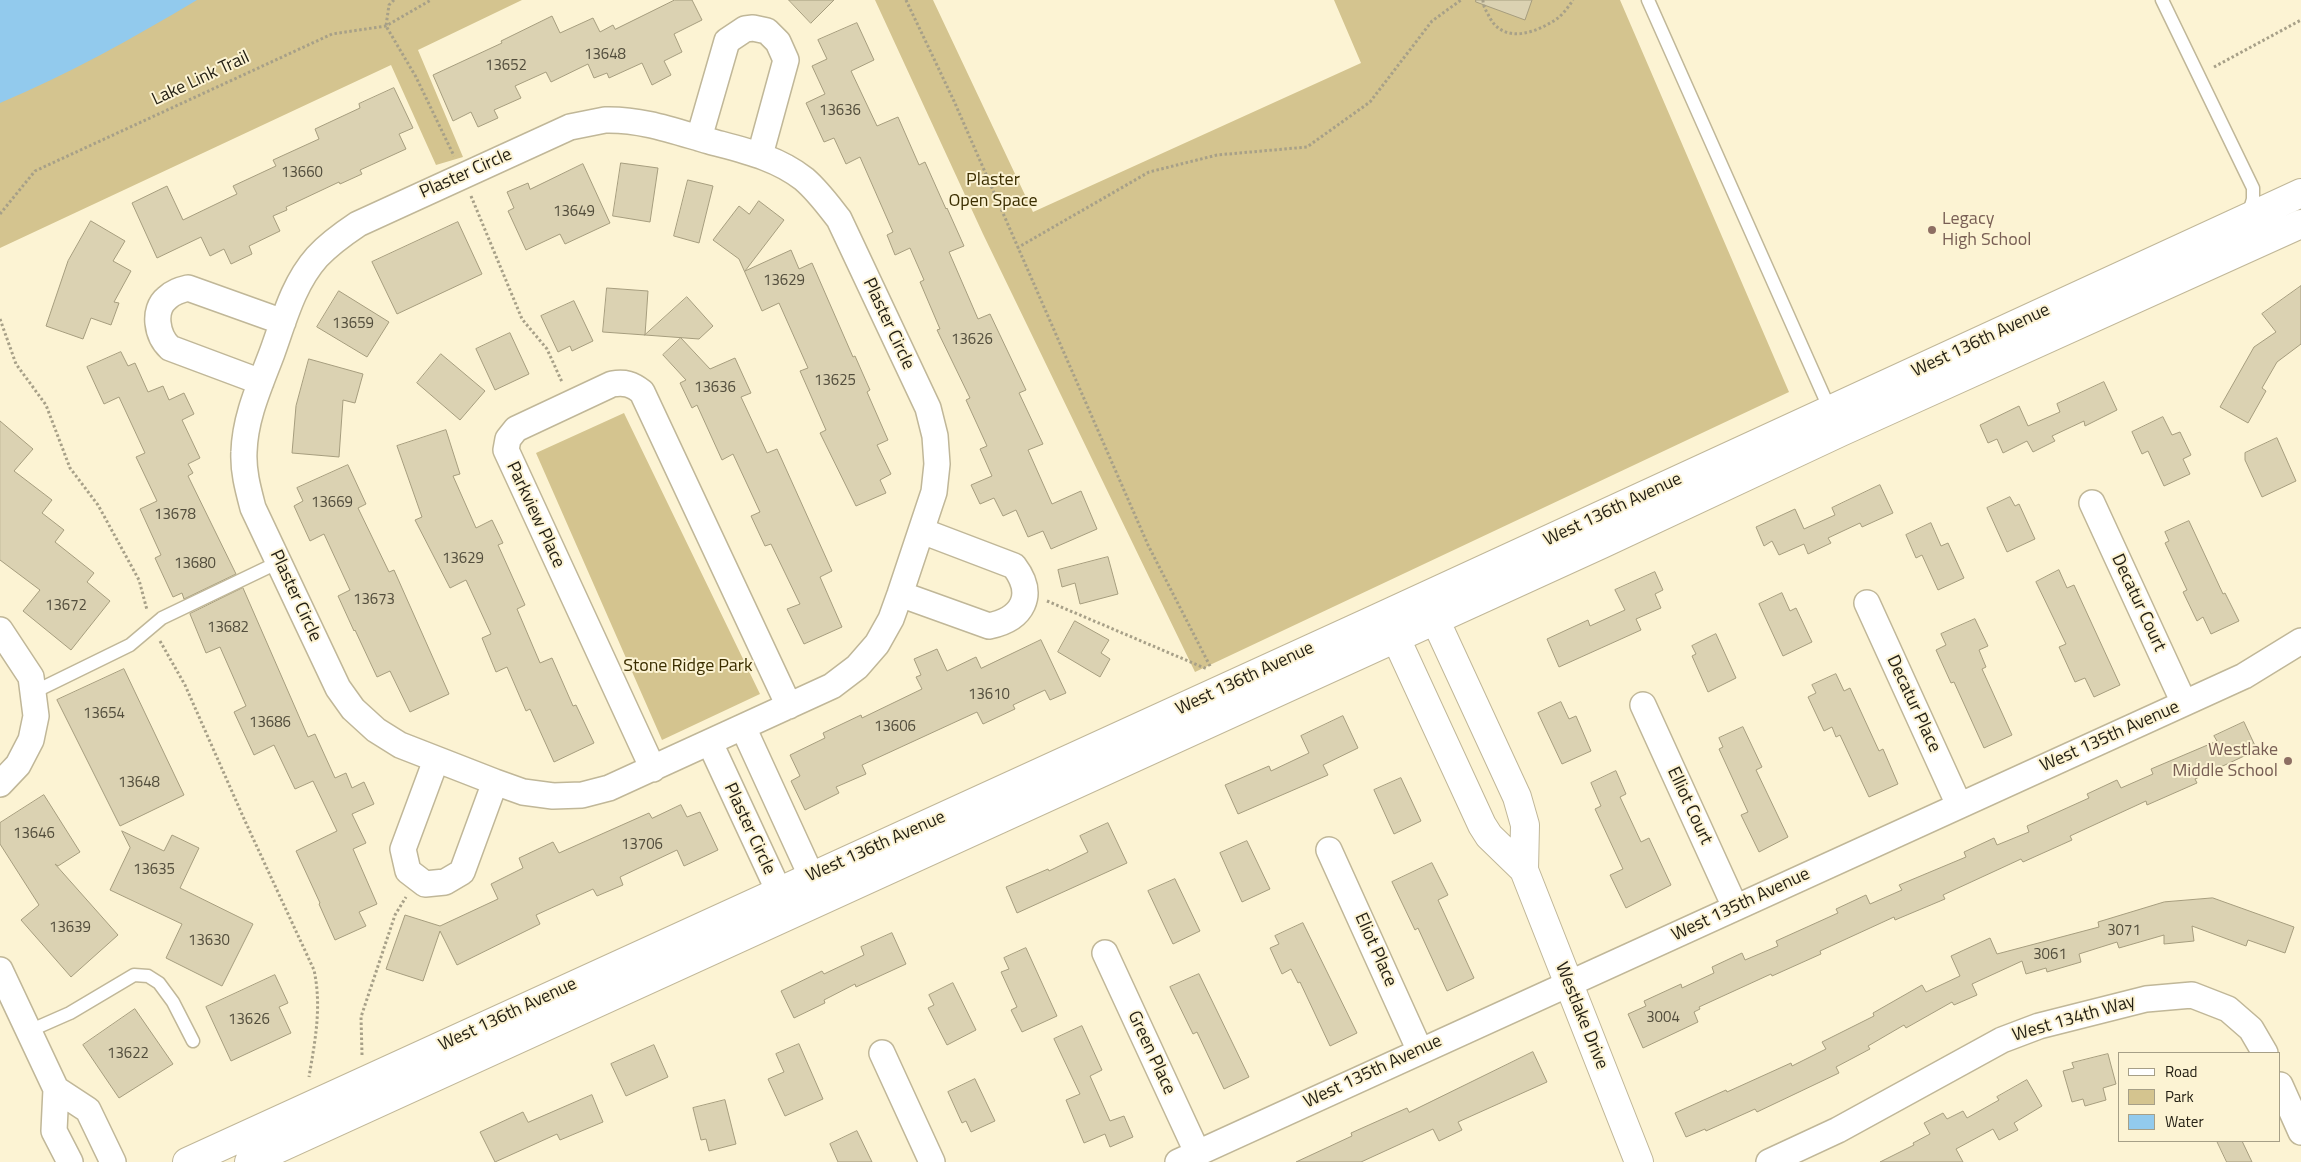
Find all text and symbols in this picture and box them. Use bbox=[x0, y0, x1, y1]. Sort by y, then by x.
house number: 13648 bbox=[584, 46, 626, 64]
street label: Lake Link Trail bbox=[149, 47, 253, 111]
house number: 13652 bbox=[485, 57, 527, 75]
house number: 13636 bbox=[819, 102, 861, 120]
street label: Plaster Circle bbox=[417, 144, 515, 204]
house number: 13660 bbox=[281, 164, 323, 182]
park label: Plaster Open Space bbox=[948, 170, 1038, 212]
house number: 13649 bbox=[553, 203, 595, 221]
place label: Legacy High School bbox=[1942, 209, 2031, 252]
marker: Legacy High School bbox=[1926, 224, 1938, 236]
house number: 13629 bbox=[763, 272, 805, 290]
street label: Plaster Circle bbox=[857, 275, 919, 373]
street label: West 136th Avenue bbox=[1909, 300, 2053, 382]
house number: 13659 bbox=[332, 315, 374, 333]
house number: 13626 bbox=[951, 331, 993, 349]
house number: 13625 bbox=[814, 372, 856, 390]
house number: 13636 bbox=[694, 379, 736, 397]
street label: Parkview Place bbox=[501, 459, 569, 571]
street label: West 136th Avenue bbox=[1541, 469, 1685, 551]
house number: 13669 bbox=[311, 494, 353, 512]
house number: 13678 bbox=[154, 506, 196, 524]
street label: Plaster Circle bbox=[264, 547, 326, 645]
house number: 13629 bbox=[442, 550, 484, 568]
street label: Decatur Court bbox=[2106, 551, 2170, 655]
house number: 13680 bbox=[174, 555, 216, 573]
house number: 13673 bbox=[353, 591, 395, 609]
house number: 13672 bbox=[45, 597, 87, 615]
house number: 13682 bbox=[207, 619, 249, 637]
street label: West 136th Avenue bbox=[1173, 638, 1317, 720]
street label: Decatur Place bbox=[1881, 652, 1945, 756]
park label: Stone Ridge Park bbox=[623, 656, 753, 678]
house number: 13610 bbox=[968, 686, 1010, 704]
street label: West 135th Avenue bbox=[2037, 697, 2183, 777]
house number: 13654 bbox=[83, 705, 125, 723]
house number: 13686 bbox=[249, 714, 291, 732]
house number: 13606 bbox=[874, 718, 916, 736]
place label: Westlake Middle School bbox=[2172, 740, 2278, 782]
marker: Westlake Middle School bbox=[2282, 755, 2294, 767]
street label: Elliot Court bbox=[1662, 764, 1716, 848]
house number: 13648 bbox=[118, 774, 160, 792]
street label: Plaster Circle bbox=[718, 780, 780, 878]
street label: West 136th Avenue bbox=[803, 807, 949, 887]
house number: 13646 bbox=[13, 825, 55, 843]
house number: 13706 bbox=[621, 836, 663, 854]
house number: 13635 bbox=[133, 861, 175, 879]
street label: West 135th Avenue bbox=[1669, 864, 1813, 946]
street label: Eliot Place bbox=[1349, 910, 1401, 990]
house number: 13639 bbox=[49, 919, 91, 937]
house number: 3071 bbox=[2107, 922, 2141, 940]
house number: 13630 bbox=[188, 932, 230, 950]
house number: 3061 bbox=[2033, 946, 2067, 964]
street label: Westlake Drive bbox=[1550, 959, 1612, 1073]
street label: West 136th Avenue bbox=[436, 974, 580, 1056]
street label: West 134th Way bbox=[2010, 991, 2138, 1047]
street label: Green Place bbox=[1122, 1008, 1180, 1098]
house number: 3004 bbox=[1646, 1009, 1680, 1027]
house number: 13626 bbox=[228, 1011, 270, 1029]
street label: West 135th Avenue bbox=[1301, 1031, 1445, 1113]
house number: 13622 bbox=[107, 1045, 149, 1063]
legend bbox=[2118, 1052, 2281, 1142]
text: Road bbox=[2165, 1060, 2197, 1083]
text: Park bbox=[2165, 1085, 2194, 1108]
text: Water bbox=[2165, 1110, 2204, 1133]

